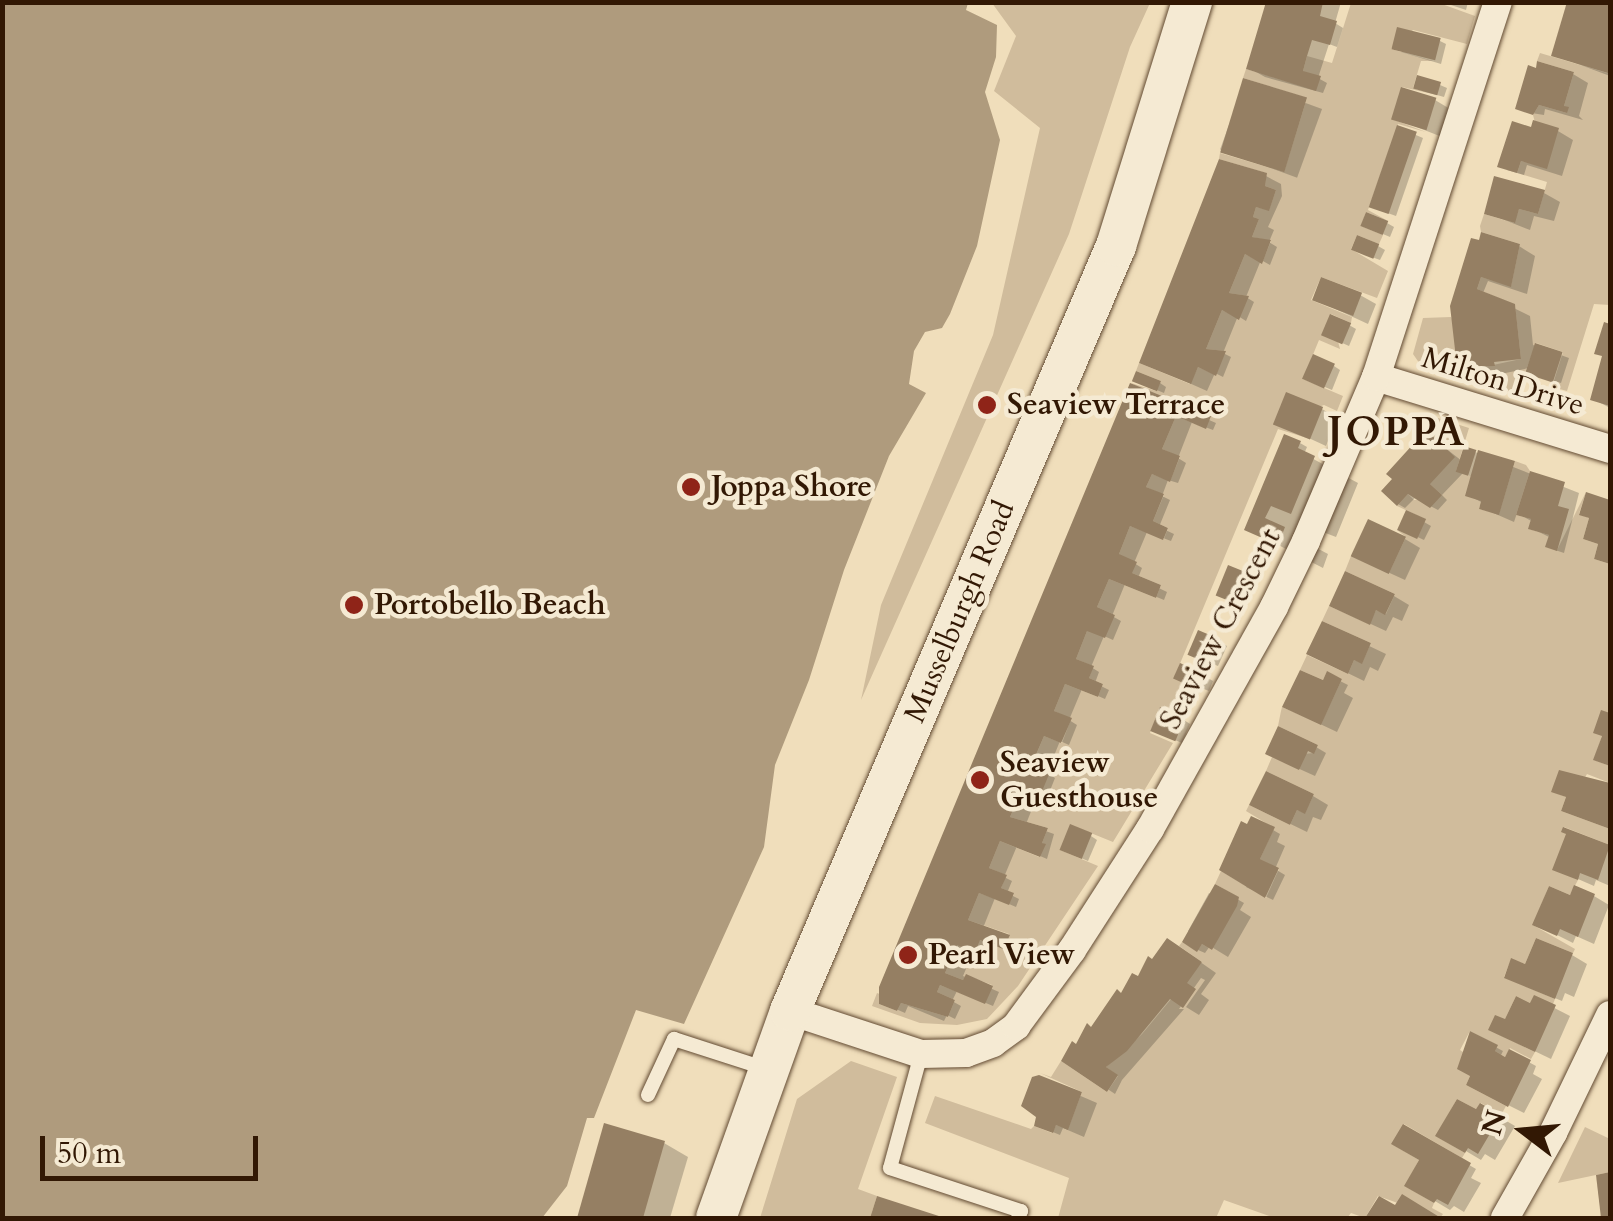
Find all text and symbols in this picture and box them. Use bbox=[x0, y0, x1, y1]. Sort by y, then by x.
street label: Milton Drive bbox=[1418, 340, 1588, 424]
place label: Seaview Terrace bbox=[1007, 387, 1225, 423]
marker: Seaview Terrace bbox=[976, 394, 998, 416]
district label: JOPPA bbox=[1327, 409, 1467, 457]
place label: Joppa Shore bbox=[711, 469, 872, 505]
marker: Joppa Shore bbox=[680, 476, 702, 498]
street label: Musselburgh Road bbox=[897, 496, 1023, 728]
street label: Seaview Crescent bbox=[1153, 522, 1289, 736]
place label: Portobello Beach bbox=[374, 587, 606, 623]
marker: Portobello Beach bbox=[343, 594, 365, 616]
place label: Seaview Guesthouse bbox=[1000, 745, 1158, 816]
marker: Seaview Guesthouse bbox=[969, 769, 991, 791]
place label: Pearl View bbox=[928, 937, 1075, 973]
marker: Pearl View bbox=[897, 944, 919, 966]
north arrow bbox=[1473, 1081, 1573, 1181]
text: N bbox=[1473, 1106, 1516, 1140]
scale bar bbox=[45, 1116, 262, 1178]
text: 50 m bbox=[57, 1133, 121, 1174]

